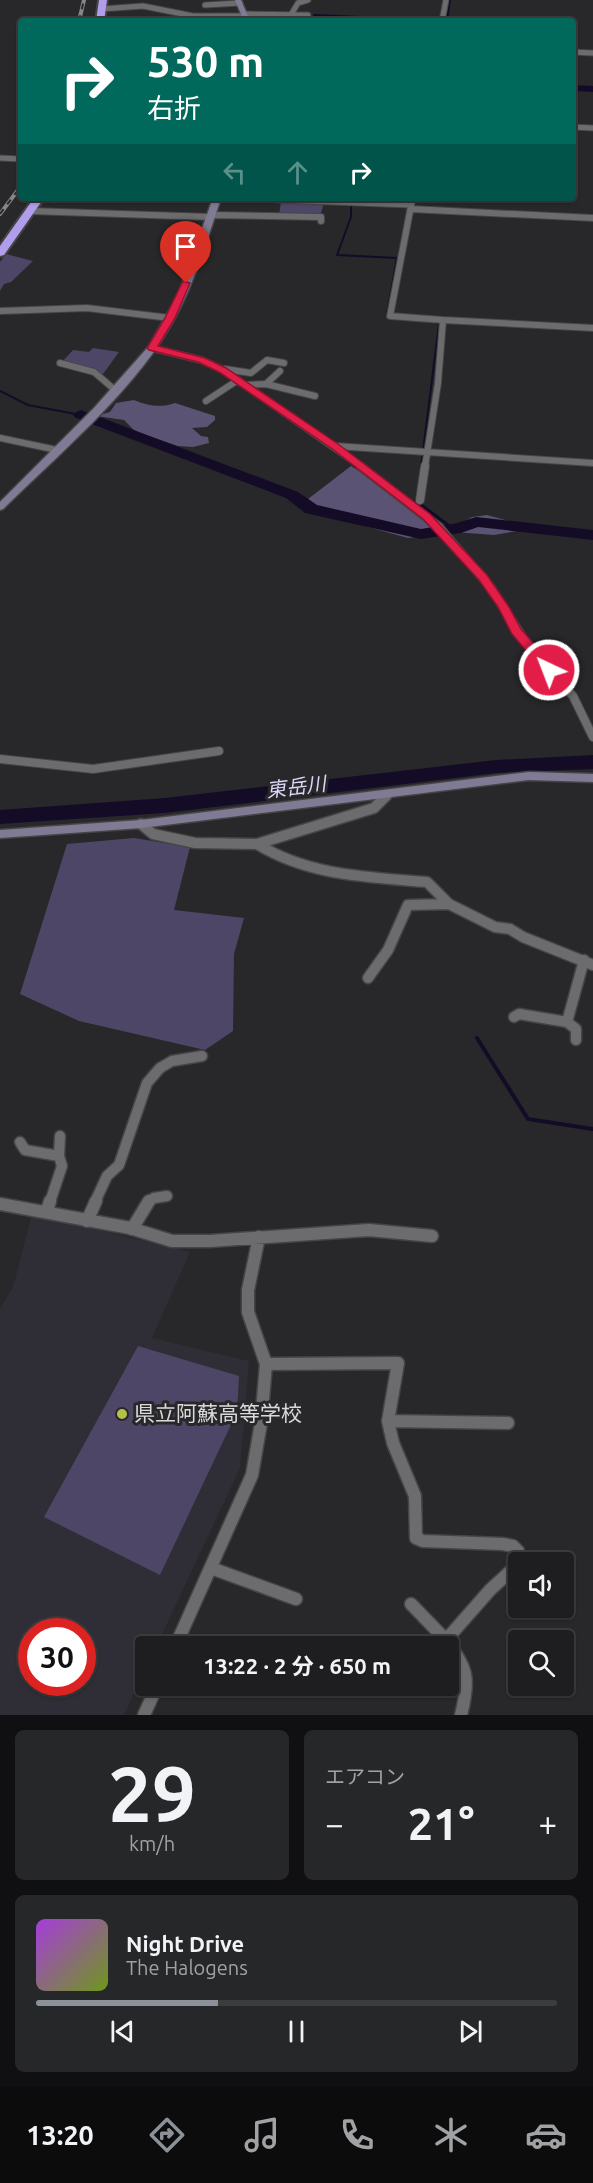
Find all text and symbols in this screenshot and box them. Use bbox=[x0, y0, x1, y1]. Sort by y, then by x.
text: 530 m bbox=[147, 38, 264, 85]
icon: right bbox=[48, 42, 126, 120]
text: 右折 bbox=[147, 93, 201, 123]
icon: left bbox=[218, 156, 251, 189]
icon: ahead bbox=[281, 156, 314, 189]
icon: right bbox=[344, 156, 377, 189]
pin bbox=[160, 221, 211, 283]
icon: arrive bbox=[169, 230, 202, 263]
position arrow bbox=[517, 638, 581, 702]
water label: 東岳川 bbox=[265, 771, 329, 802]
place label: 県立阿蘇高等学校 bbox=[134, 1401, 302, 1425]
marker: 県立阿蘇高等学校 bbox=[115, 1407, 129, 1421]
map controls bbox=[508, 1552, 574, 1696]
button: sound bbox=[508, 1552, 574, 1618]
speed limit sign: 30 bbox=[18, 1618, 96, 1696]
button: search bbox=[508, 1630, 574, 1696]
text: 13:22 · 2 分 · 650 m bbox=[203, 1653, 391, 1678]
text: 29 bbox=[108, 1749, 196, 1837]
text: エアコン bbox=[325, 1765, 405, 1788]
text: 21° bbox=[408, 1798, 474, 1849]
text: − bbox=[325, 1805, 344, 1842]
text: + bbox=[538, 1805, 557, 1842]
text: km/h bbox=[129, 1832, 175, 1855]
text: Night Drive bbox=[126, 1931, 244, 1956]
text: The Halogens bbox=[126, 1956, 248, 1979]
icon: previous bbox=[106, 2015, 139, 2048]
icon: pause bbox=[280, 2015, 313, 2048]
icon: next bbox=[454, 2015, 487, 2048]
icon: directions bbox=[146, 2114, 188, 2156]
icon: music bbox=[241, 2114, 283, 2156]
icon: phone bbox=[336, 2114, 378, 2156]
icon: climate bbox=[430, 2114, 472, 2156]
icon: car bbox=[525, 2114, 567, 2156]
text: 13:20 bbox=[26, 2120, 94, 2150]

